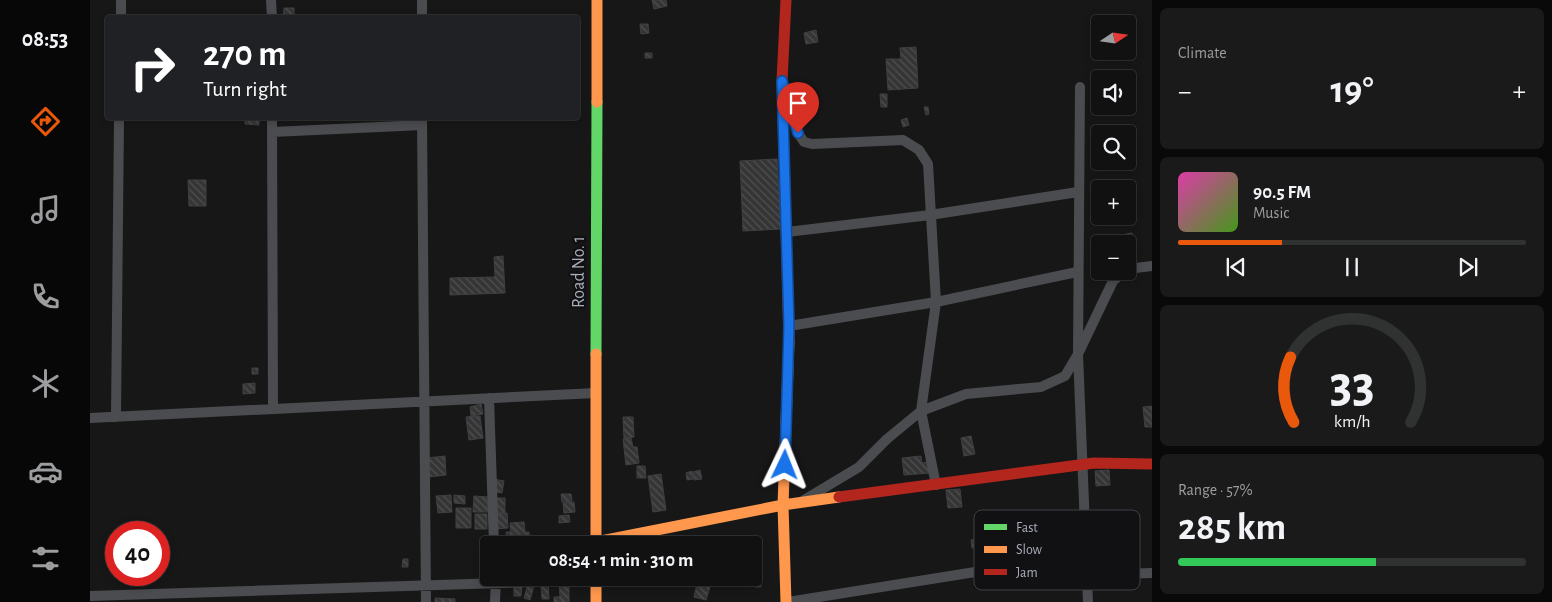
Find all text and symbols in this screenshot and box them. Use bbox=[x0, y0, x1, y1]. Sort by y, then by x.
north arrow bbox=[1091, 15, 1136, 60]
map controls bbox=[1091, 15, 1136, 280]
text: 08:53 bbox=[22, 28, 68, 50]
icon: right bbox=[120, 35, 185, 100]
text: 270 m bbox=[203, 37, 286, 72]
text: Climate bbox=[1178, 45, 1227, 61]
button: sound bbox=[1091, 70, 1136, 115]
text: 19° bbox=[1330, 72, 1374, 110]
text: Turn right bbox=[203, 78, 287, 100]
text: − bbox=[1178, 78, 1191, 106]
text: + bbox=[1513, 78, 1526, 106]
pin bbox=[777, 82, 819, 133]
icon: arrive bbox=[784, 89, 812, 117]
icon: directions bbox=[28, 104, 63, 139]
button: search bbox=[1091, 125, 1136, 170]
button: + bbox=[1091, 180, 1136, 225]
text: 90.5 FM bbox=[1253, 183, 1311, 202]
icon: music bbox=[28, 192, 63, 227]
text: Music bbox=[1253, 205, 1289, 221]
button: − bbox=[1091, 235, 1136, 280]
street label: Road No. 1 bbox=[570, 236, 588, 308]
icon: previous bbox=[1222, 253, 1250, 281]
icon: pause bbox=[1338, 253, 1366, 281]
icon: next bbox=[1454, 253, 1482, 281]
icon: phone bbox=[28, 279, 63, 314]
text: 33 bbox=[1330, 359, 1374, 411]
icon: climate bbox=[28, 366, 63, 401]
text: km/h bbox=[1334, 413, 1370, 431]
position arrow bbox=[758, 438, 810, 490]
icon: car bbox=[28, 454, 63, 489]
text: Range · 57% bbox=[1178, 482, 1253, 498]
text: 285 km bbox=[1178, 509, 1286, 547]
legend bbox=[974, 510, 1140, 590]
speed limit sign: 40 bbox=[105, 521, 170, 586]
text: Fast bbox=[1016, 521, 1038, 535]
icon: filters bbox=[28, 541, 63, 576]
text: Slow bbox=[1016, 543, 1043, 557]
text: 08:54 · 1 min · 310 m bbox=[549, 551, 693, 570]
text: Jam bbox=[1016, 566, 1038, 580]

